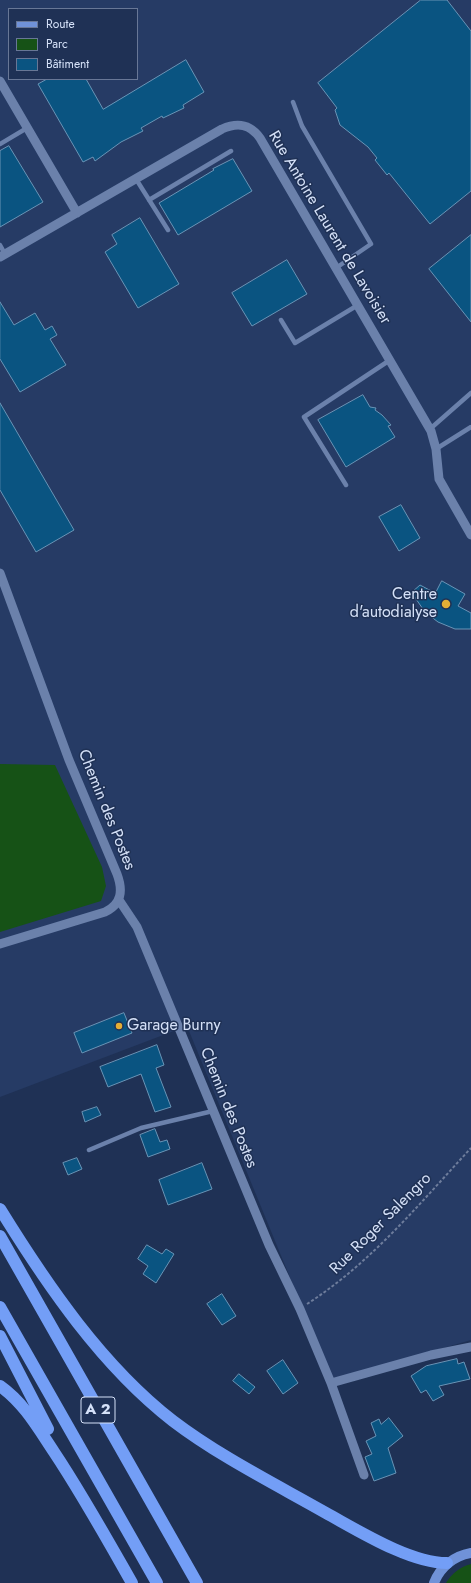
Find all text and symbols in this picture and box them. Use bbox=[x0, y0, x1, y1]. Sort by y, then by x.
legend bbox=[8, 8, 138, 80]
text: Route bbox=[46, 15, 75, 33]
text: Parc bbox=[46, 35, 68, 53]
text: Bâtiment bbox=[46, 55, 89, 73]
street label: Rue Antoine Laurent de Lavoisier bbox=[264, 128, 394, 328]
place label: Centre d'autodialyse bbox=[350, 585, 437, 623]
marker: Centre d'autodialyse bbox=[440, 598, 452, 610]
street label: Chemin des Postes bbox=[73, 747, 139, 873]
place label: Garage Burny bbox=[127, 1016, 221, 1036]
marker: Garage Burny bbox=[114, 1021, 124, 1031]
street label: Chemin des Postes bbox=[195, 1045, 261, 1171]
street label: Rue Roger Salengro bbox=[326, 1169, 436, 1279]
road number: A 2 bbox=[81, 1397, 115, 1423]

